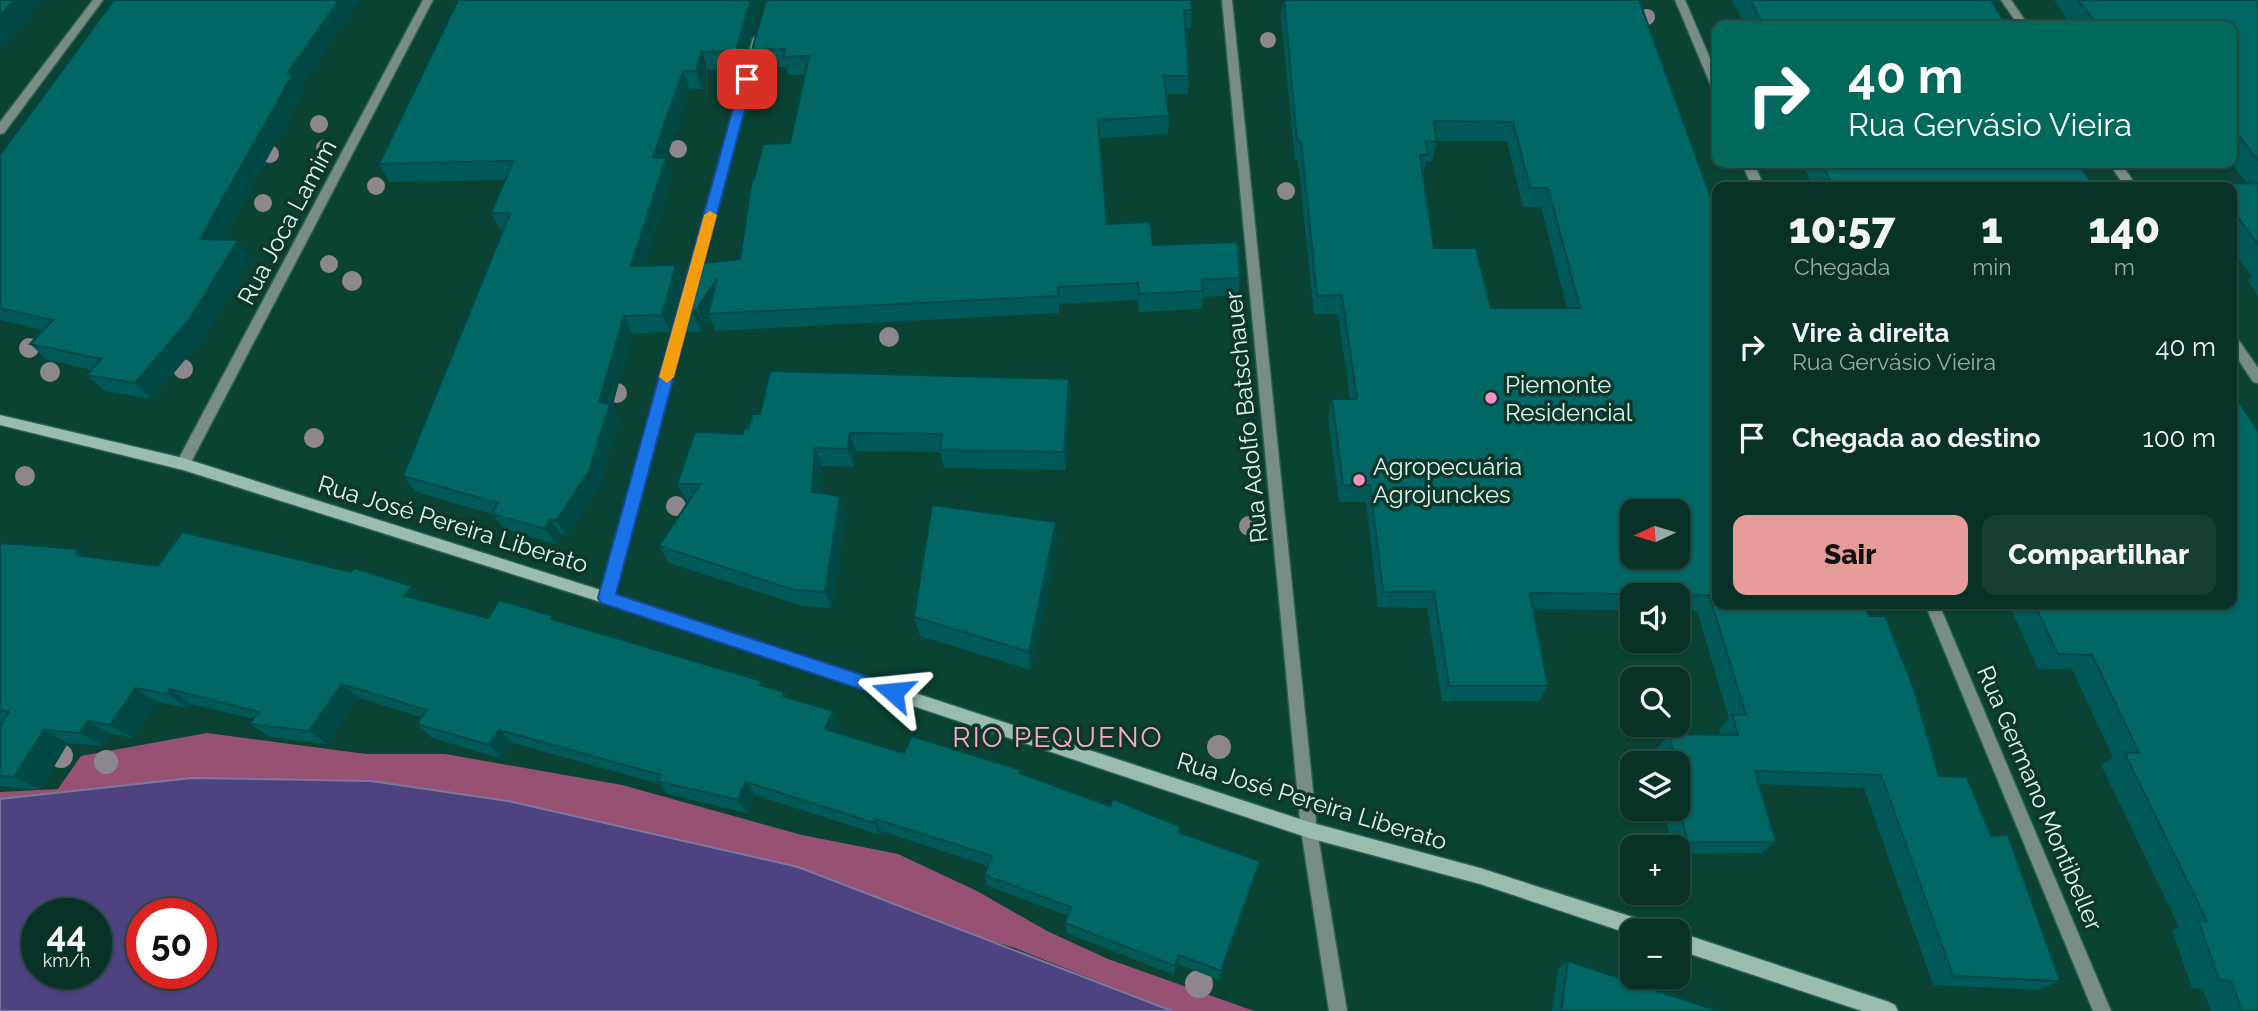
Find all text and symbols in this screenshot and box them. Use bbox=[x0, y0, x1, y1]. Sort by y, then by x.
text: 40 m bbox=[1848, 47, 1963, 104]
pin bbox=[717, 49, 777, 109]
icon: right bbox=[1733, 49, 1824, 140]
icon: arrive bbox=[728, 60, 766, 98]
text: Rua Gervásio Vieira bbox=[1848, 106, 2132, 143]
street label: Rua Joca Lamim bbox=[231, 135, 343, 309]
text: 10:57 bbox=[1789, 204, 1895, 253]
text: 1 bbox=[1981, 204, 2003, 253]
text: 140 bbox=[2088, 204, 2160, 253]
text: Chegada bbox=[1794, 253, 1890, 280]
text: min bbox=[1972, 253, 2012, 280]
text: m bbox=[2114, 253, 2135, 280]
street label: Rua Adolfo Batschauer bbox=[1218, 289, 1274, 545]
text: Vire à direita bbox=[1792, 318, 1949, 348]
icon: right bbox=[1733, 328, 1771, 366]
text: 40 m bbox=[2155, 332, 2216, 362]
text: Rua Gervásio Vieira bbox=[1792, 348, 1996, 375]
place label: Piemonte Residencial bbox=[1505, 370, 1633, 427]
marker: Piemonte Residencial bbox=[1483, 390, 1499, 406]
icon: arrive bbox=[1733, 419, 1771, 457]
text: Chegada ao destino bbox=[1792, 423, 2041, 453]
text: 100 m bbox=[2143, 423, 2216, 453]
place label: Agropecuária Agrojunckes bbox=[1373, 452, 1522, 509]
street label: Rua José Pereira Liberato bbox=[314, 469, 592, 579]
marker: Agropecuária Agrojunckes bbox=[1351, 472, 1367, 488]
north arrow bbox=[1620, 499, 1690, 569]
map controls bbox=[1620, 499, 1690, 989]
button: Sair bbox=[1733, 515, 1968, 595]
button: Compartilhar bbox=[1982, 515, 2216, 595]
button: sound bbox=[1620, 583, 1690, 653]
position arrow bbox=[856, 655, 930, 729]
street label: Rua Germano Montibeller bbox=[1971, 661, 2109, 935]
button: search bbox=[1620, 667, 1690, 737]
district label: RIO PEQUENO bbox=[952, 721, 1164, 754]
street label: Rua José Pereira Liberato bbox=[1173, 746, 1451, 856]
button: layers bbox=[1620, 751, 1690, 821]
button: + bbox=[1620, 835, 1690, 905]
speed limit sign: 50 bbox=[126, 898, 217, 989]
text: 44 bbox=[47, 914, 86, 955]
button: − bbox=[1620, 919, 1690, 989]
text: km/h bbox=[43, 950, 90, 971]

